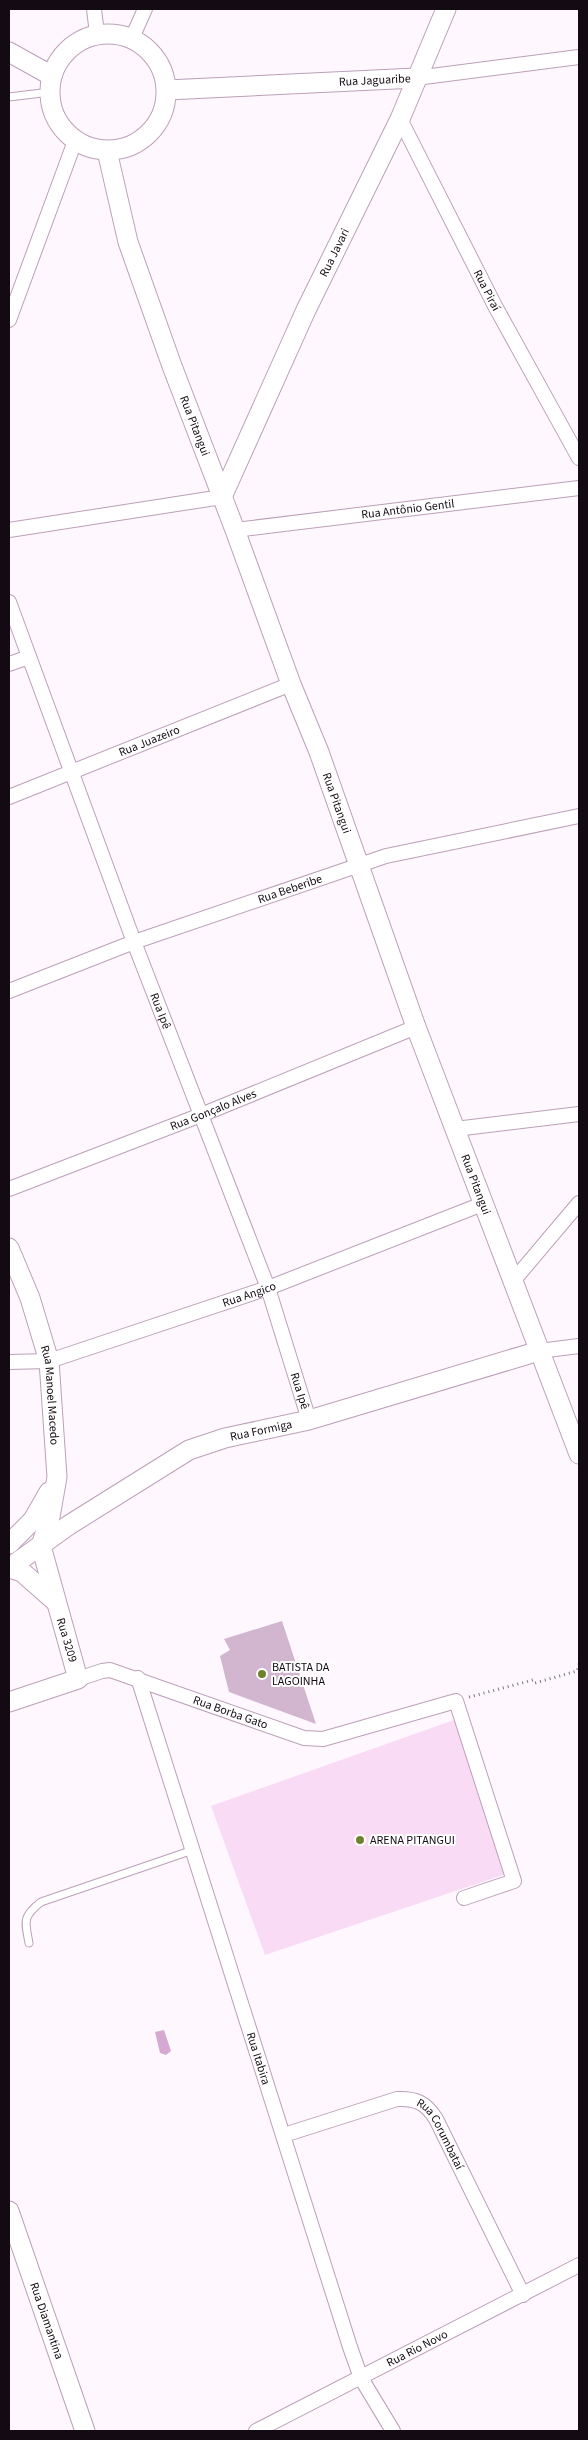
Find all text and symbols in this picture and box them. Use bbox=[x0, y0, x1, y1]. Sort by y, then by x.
street label: Rua Jaguaribe bbox=[338, 70, 411, 91]
street label: Rua Javari bbox=[316, 226, 354, 280]
street label: Rua Piraí bbox=[469, 267, 505, 315]
street label: Rua Pitangui bbox=[175, 393, 214, 459]
street label: Rua Antônio Gentil bbox=[360, 495, 455, 524]
street label: Rua Juazeiro bbox=[116, 721, 183, 761]
street label: Rua Pitangui bbox=[318, 770, 355, 836]
street label: Rua Beberibe bbox=[256, 870, 325, 908]
street label: Rua Ipê bbox=[145, 990, 175, 1032]
street label: Rua Gonçalo Alves bbox=[168, 1085, 259, 1135]
street label: Rua Pitangui bbox=[456, 1152, 495, 1217]
street label: Rua Angico bbox=[220, 1278, 279, 1312]
street label: Rua Manoel Macedo bbox=[36, 1343, 63, 1446]
street label: Rua Ipê bbox=[286, 1371, 313, 1412]
street label: Rua Formiga bbox=[228, 1416, 294, 1446]
street label: Rua 3209 bbox=[52, 1616, 81, 1664]
place label: BATISTA DA LAGOINHA bbox=[272, 1659, 330, 1690]
marker: BATISTA DA LAGOINHA bbox=[256, 1668, 268, 1680]
street label: Rua Borba Gato bbox=[191, 1692, 270, 1734]
place label: ARENA PITANGUI bbox=[370, 1832, 455, 1849]
marker: ARENA PITANGUI bbox=[354, 1834, 366, 1846]
street label: Rua Itabira bbox=[242, 2030, 274, 2087]
street label: Rua Corumbataí bbox=[413, 2094, 468, 2173]
street label: Rua Diamantina bbox=[25, 2280, 68, 2362]
street label: Rua Rio Novo bbox=[384, 2326, 451, 2372]

